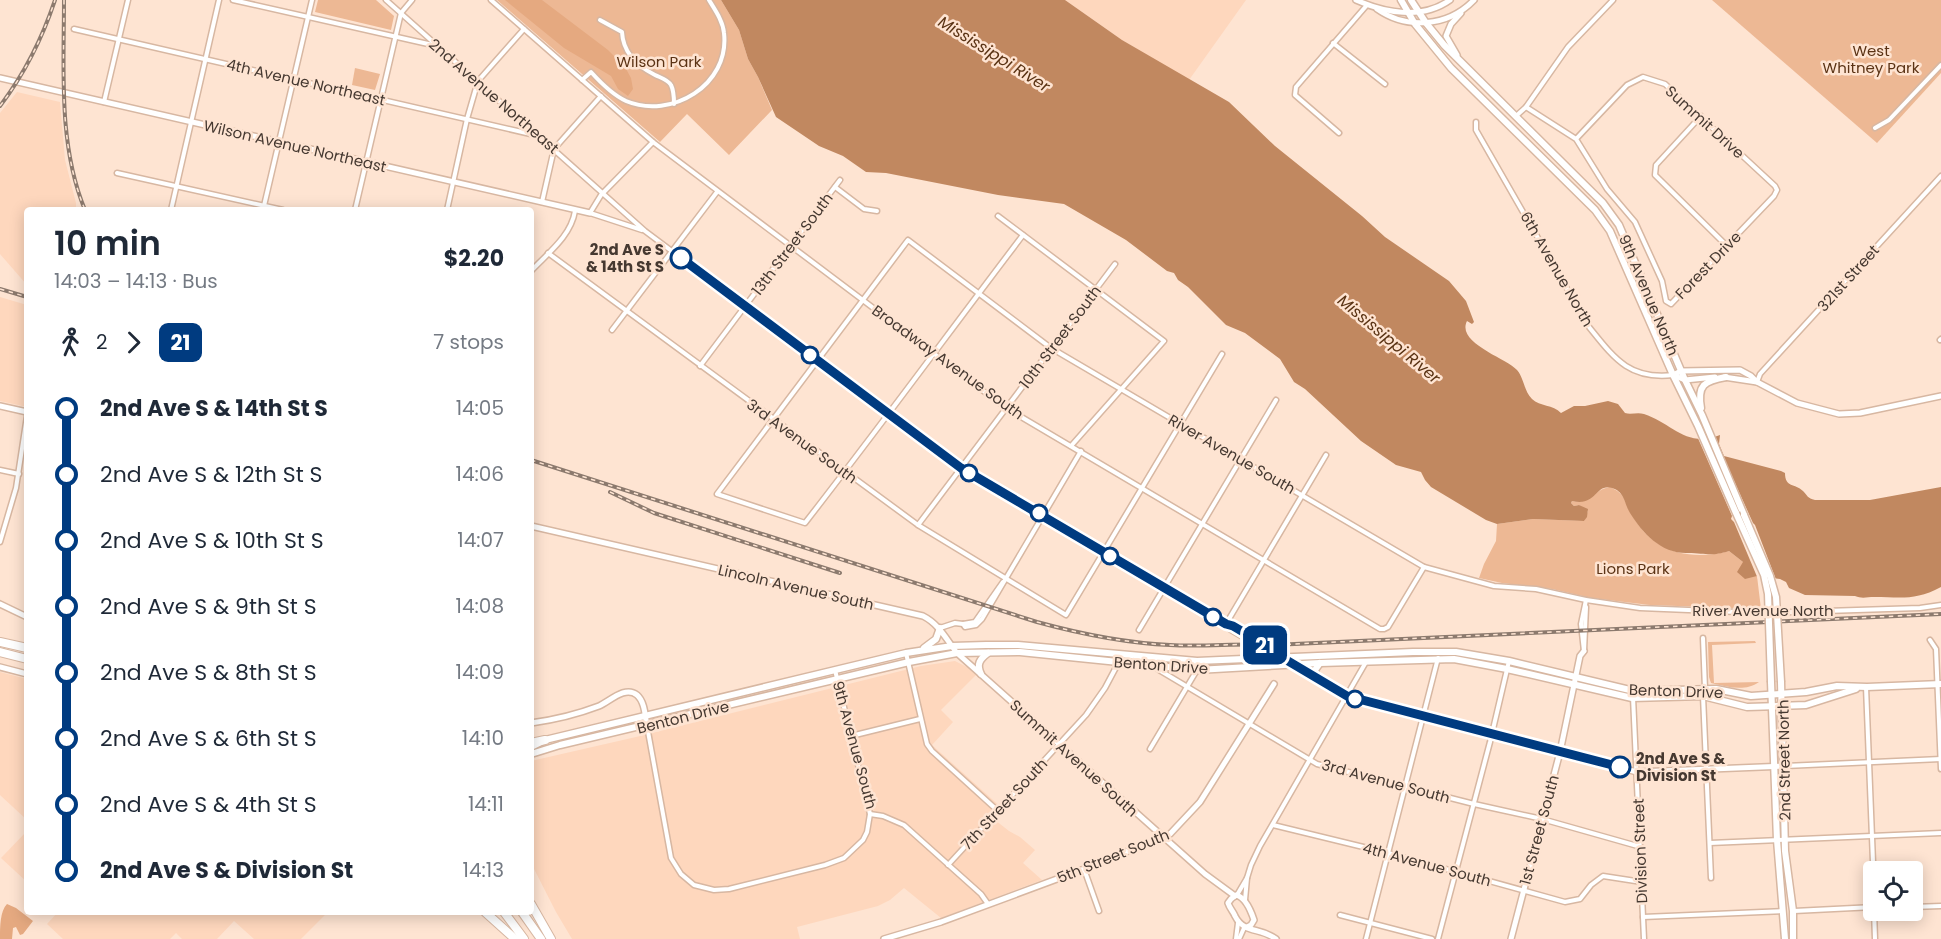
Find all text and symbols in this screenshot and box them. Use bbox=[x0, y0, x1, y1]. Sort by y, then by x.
water label: Mississippi River bbox=[934, 10, 1055, 98]
street label: 2nd Avenue Northeast bbox=[424, 34, 564, 158]
park label: West Whitney Park bbox=[1823, 40, 1920, 78]
park label: Wilson Park bbox=[616, 51, 702, 72]
street label: 4th Avenue Northeast bbox=[225, 54, 387, 110]
street label: Summit Drive bbox=[1661, 81, 1749, 163]
street label: Wilson Avenue Northeast bbox=[202, 115, 388, 177]
street label: 13th Street South bbox=[746, 188, 838, 300]
street label: 6th Avenue North bbox=[1515, 208, 1599, 330]
text: 10 min bbox=[54, 220, 161, 267]
street label: Forest Drive bbox=[1670, 226, 1746, 304]
street label: 9th Avenue North bbox=[1614, 231, 1684, 359]
place label: 2nd Ave S & 14th St S bbox=[586, 239, 664, 277]
street label: 321st Street bbox=[1812, 240, 1884, 316]
text: $2.20 bbox=[444, 243, 504, 274]
marker: 2nd Ave S & 14th St S bbox=[670, 247, 692, 269]
text: 14:03 – 14:13 · Bus bbox=[54, 267, 218, 295]
street label: 10th Street South bbox=[1014, 281, 1106, 393]
water label: Mississippi River bbox=[1333, 289, 1446, 390]
street label: Broadway Avenue South bbox=[868, 300, 1028, 424]
icon: walk bbox=[54, 326, 87, 359]
icon: forward bbox=[117, 326, 150, 359]
text: 2 bbox=[96, 328, 108, 356]
text: 21 bbox=[171, 328, 190, 357]
text: 7 stops bbox=[433, 328, 504, 356]
unlabelled marker bbox=[801, 346, 819, 364]
text: 2nd Ave S & 14th St S bbox=[100, 393, 328, 424]
text: 14:05 bbox=[456, 394, 504, 422]
street label: 3rd Avenue South bbox=[742, 394, 862, 488]
street label: River Avenue South bbox=[1165, 409, 1299, 499]
text: 2nd Ave S & 12th St S bbox=[100, 459, 322, 490]
text: 14:06 bbox=[456, 460, 504, 488]
unlabelled marker bbox=[960, 464, 978, 482]
unlabelled marker bbox=[1030, 504, 1048, 522]
text: 2nd Ave S & 10th St S bbox=[100, 525, 324, 556]
text: 14:07 bbox=[457, 526, 504, 554]
unlabelled marker bbox=[1101, 547, 1119, 565]
park label: Lions Park bbox=[1596, 558, 1670, 579]
street label: Lincoln Avenue South bbox=[716, 559, 876, 615]
text: 2nd Ave S & 9th St S bbox=[100, 591, 317, 622]
text: 14:08 bbox=[456, 592, 504, 620]
street label: River Avenue North bbox=[1692, 600, 1834, 621]
unlabelled marker bbox=[1204, 608, 1222, 626]
line badge: 21 bbox=[1238, 626, 1292, 664]
text: 21 bbox=[1255, 631, 1275, 660]
street label: Benton Drive bbox=[1113, 651, 1209, 679]
text: 2nd Ave S & 8th St S bbox=[100, 657, 317, 688]
text: 14:09 bbox=[456, 658, 504, 686]
street label: 9th Avenue South bbox=[828, 679, 882, 811]
street label: Benton Drive bbox=[1628, 679, 1724, 703]
unlabelled marker bbox=[1346, 690, 1364, 708]
street label: Benton Drive bbox=[635, 695, 731, 739]
street label: Summit Avenue South bbox=[1005, 695, 1143, 821]
street label: 2nd Street North bbox=[1772, 699, 1796, 821]
text: 2nd Ave S & 6th St S bbox=[100, 723, 317, 754]
text: 14:10 bbox=[462, 724, 504, 752]
place label: 2nd Ave S & Division St bbox=[1636, 748, 1725, 786]
street label: 7th Street South bbox=[956, 754, 1052, 854]
street label: 3rd Avenue South bbox=[1320, 754, 1452, 808]
marker: 2nd Ave S & Division St bbox=[1609, 756, 1631, 778]
street label: 1st Street South bbox=[1514, 773, 1564, 887]
text: 2nd Ave S & 4th St S bbox=[100, 789, 317, 820]
text: 14:11 bbox=[468, 790, 504, 818]
street label: Division Street bbox=[1628, 798, 1652, 904]
street label: 5th Street South bbox=[1054, 824, 1172, 888]
street label: 4th Avenue South bbox=[1361, 837, 1493, 891]
text: 2nd Ave S & Division St bbox=[100, 855, 353, 886]
text: 14:13 bbox=[463, 856, 504, 884]
map controls bbox=[1863, 861, 1923, 921]
button: locate bbox=[1863, 861, 1923, 921]

